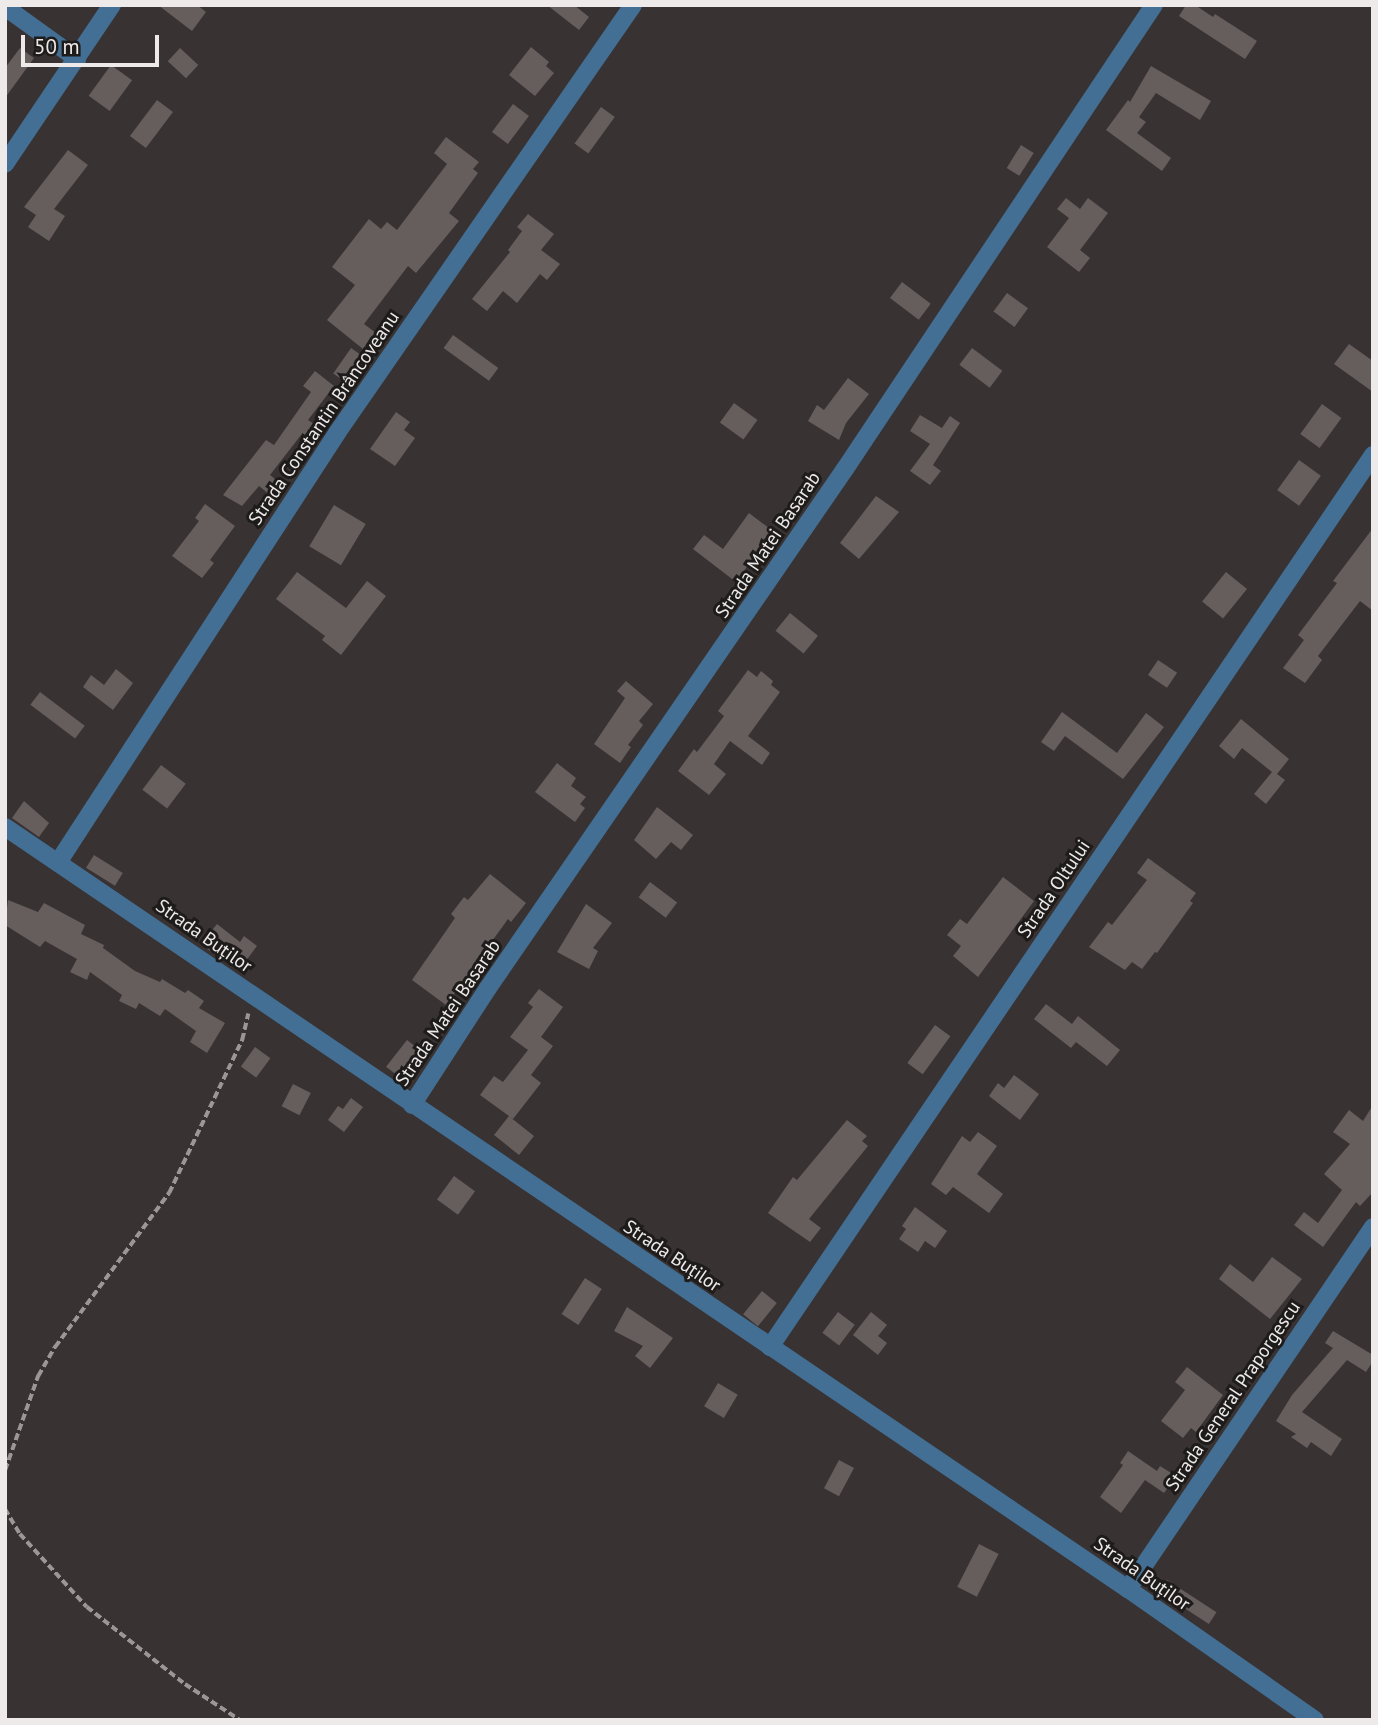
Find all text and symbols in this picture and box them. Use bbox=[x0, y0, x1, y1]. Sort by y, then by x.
scale bar bbox=[24, 21, 163, 65]
text: 50 m bbox=[34, 33, 80, 60]
street label: Strada Constantin Brâncoveanu bbox=[244, 307, 404, 529]
street label: Strada Matei Basarab bbox=[711, 467, 825, 623]
street label: Strada Oltului bbox=[1013, 836, 1095, 942]
street label: Strada Buților bbox=[152, 894, 256, 978]
street label: Strada Matei Basarab bbox=[391, 935, 505, 1091]
street label: Strada Buților bbox=[619, 1215, 725, 1297]
street label: Strada General Praporgescu bbox=[1161, 1297, 1305, 1495]
street label: Strada Buților bbox=[1090, 1532, 1194, 1616]

